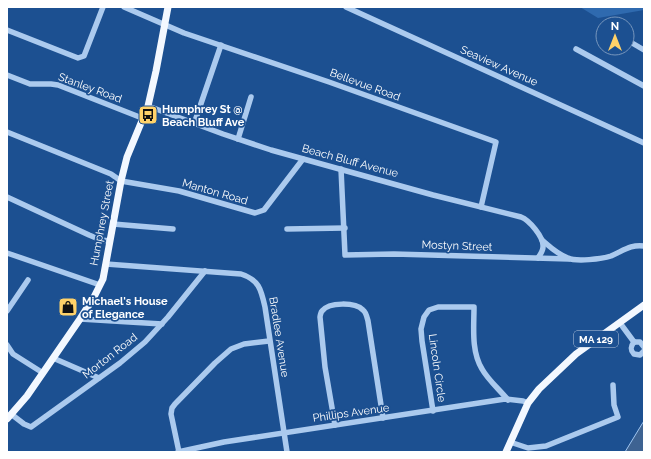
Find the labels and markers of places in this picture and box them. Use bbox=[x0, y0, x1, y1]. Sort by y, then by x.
place label: Humphrey St @ Beach Bluff Ave bbox=[162, 103, 245, 129]
bus stop icon: Humphrey St @ Beach Bluff Ave bbox=[137, 104, 159, 126]
place label: Michael's House of Elegance bbox=[82, 295, 168, 321]
shop icon: Michael's House of Elegance bbox=[57, 296, 79, 318]

